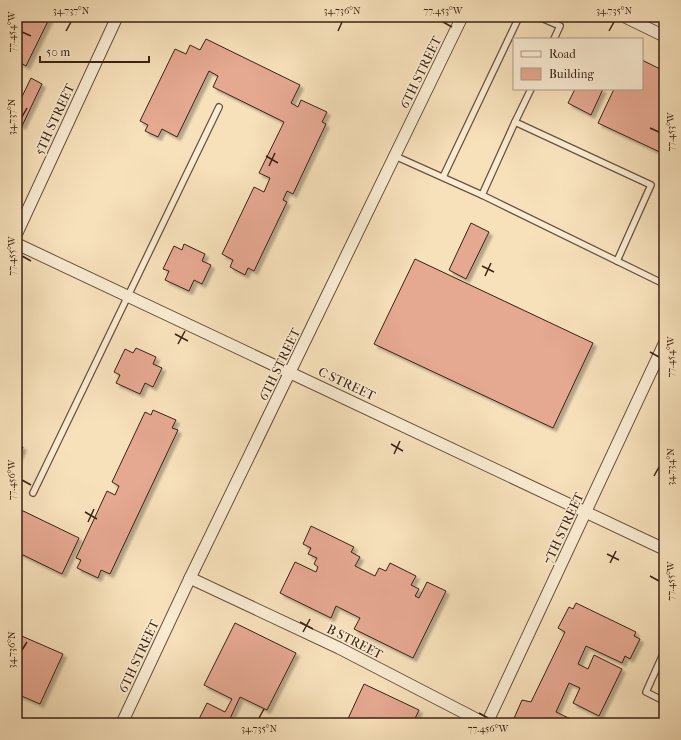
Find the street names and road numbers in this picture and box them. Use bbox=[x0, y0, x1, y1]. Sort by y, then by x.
street label: 6TH STREET bbox=[397, 33, 444, 111]
street label: 5TH STREET bbox=[31, 81, 78, 157]
street label: 6TH STREET bbox=[256, 325, 303, 403]
street label: C STREET bbox=[316, 364, 378, 403]
street label: 7TH STREET bbox=[540, 490, 587, 567]
street label: 6TH STREET bbox=[115, 617, 162, 695]
street label: B STREET bbox=[324, 621, 385, 662]

